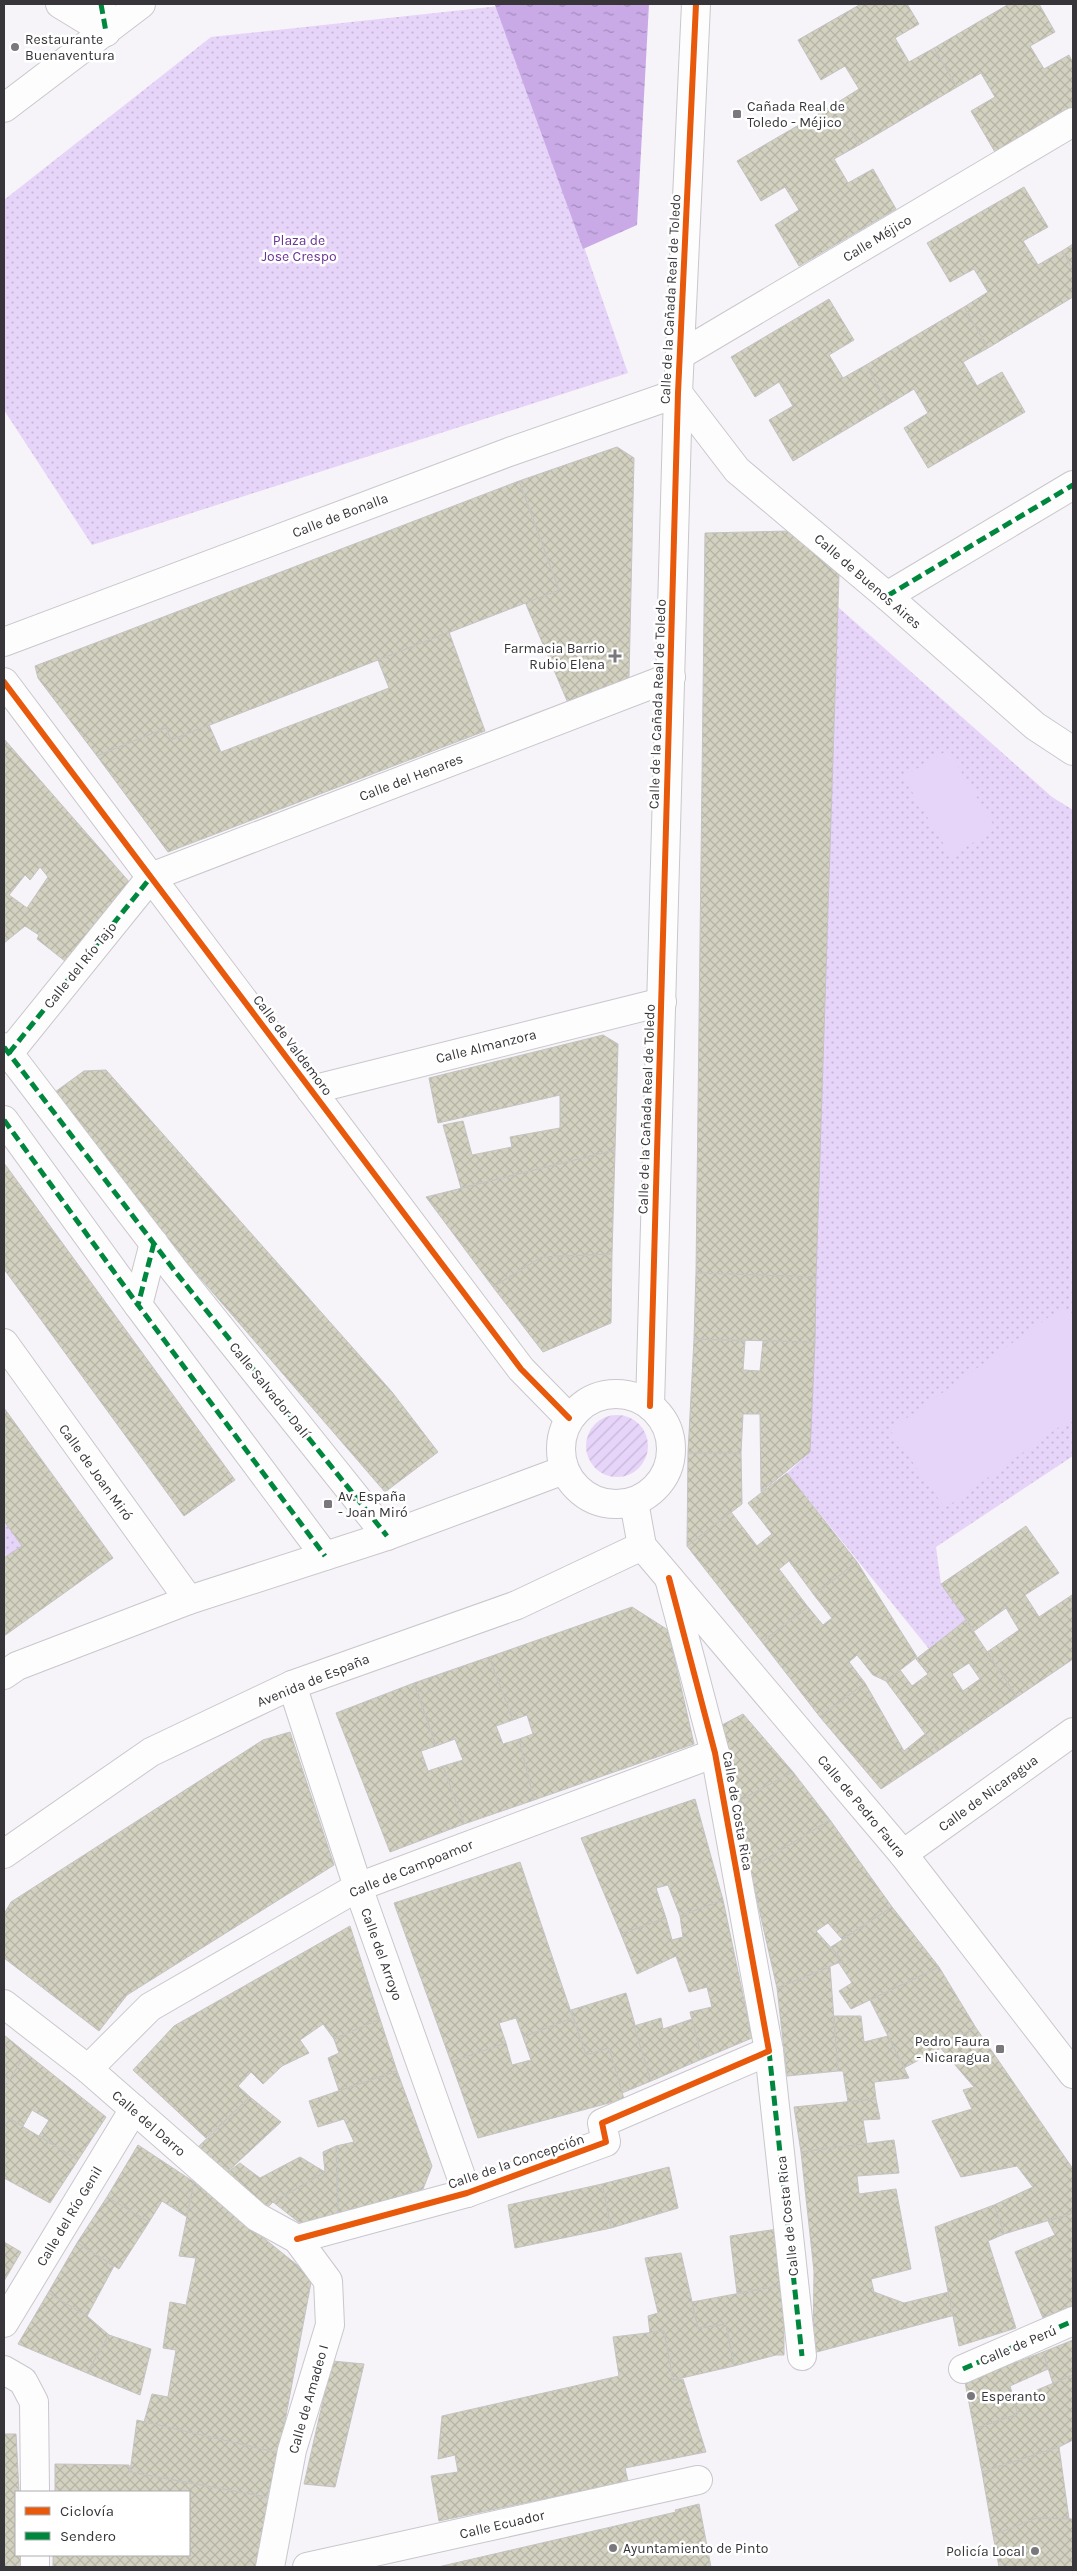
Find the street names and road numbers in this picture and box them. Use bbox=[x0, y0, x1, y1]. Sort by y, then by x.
street label: Calle de la Cañada Real de Toledo bbox=[657, 194, 684, 404]
street label: Calle Méjico bbox=[840, 211, 915, 266]
street label: Calle de Bonalla bbox=[290, 489, 391, 542]
street label: Calle de Buenos Aires bbox=[811, 530, 925, 633]
street label: Calle de la Cañada Real de Toledo bbox=[645, 599, 670, 809]
street label: Calle del Henares bbox=[357, 750, 465, 805]
street label: Calle del Río Tajo bbox=[40, 919, 121, 1012]
street label: Calle de Valdemoro bbox=[249, 992, 336, 1099]
street label: Calle de la Cañada Real de Toledo bbox=[634, 1004, 659, 1214]
street label: Calle Almanzora bbox=[434, 1026, 538, 1067]
street label: Calle Salvador Dalí bbox=[226, 1339, 314, 1442]
street label: Calle de Joan Miró bbox=[55, 1421, 136, 1524]
street label: Avenida de España bbox=[254, 1650, 372, 1711]
street label: Calle de Costa Rica bbox=[719, 1750, 756, 1872]
street label: Calle de Pedro Faura bbox=[814, 1752, 909, 1861]
street label: Calle de Nicaragua bbox=[935, 1752, 1041, 1835]
street label: Calle de Campoamor bbox=[347, 1835, 477, 1901]
street label: Calle del Arroyo bbox=[357, 1906, 406, 2003]
street label: Calle del Darro bbox=[108, 2087, 189, 2160]
street label: Calle de la Concepción bbox=[446, 2130, 587, 2193]
street label: Calle de Costa Rica bbox=[773, 2155, 802, 2277]
street label: Calle del Río Genil bbox=[33, 2163, 106, 2269]
street label: Calle de Perú bbox=[977, 2322, 1059, 2369]
street label: Calle de Amadeo I bbox=[285, 2343, 332, 2456]
street label: Calle Ecuador bbox=[458, 2506, 547, 2543]

